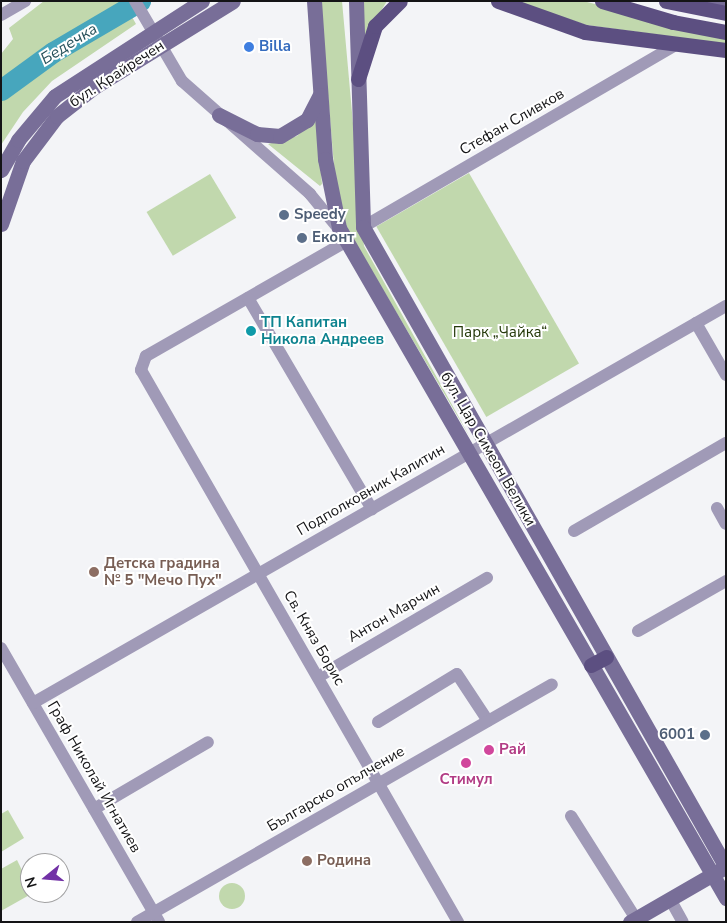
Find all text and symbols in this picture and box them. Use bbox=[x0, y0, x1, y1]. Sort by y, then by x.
water label: Бедечка bbox=[37, 19, 101, 69]
street label: бул. Крайречен bbox=[66, 37, 168, 111]
place label: Billa bbox=[259, 38, 291, 56]
marker: Billa bbox=[243, 41, 255, 53]
street label: Стефан Сливков bbox=[456, 85, 568, 159]
place label: Speedy bbox=[294, 206, 346, 224]
marker: Speedy bbox=[278, 209, 290, 221]
place label: Еконт bbox=[312, 229, 354, 247]
marker: Еконт bbox=[296, 232, 308, 244]
place label: ТП Капитан Никола Андреев bbox=[261, 313, 384, 348]
park label: Парк „Чайка“ bbox=[453, 324, 547, 342]
marker: ТП Капитан Никола Андреев bbox=[245, 325, 257, 337]
street label: бул. Цар Симеон Велики bbox=[437, 369, 539, 529]
street label: Подполковник Калитин bbox=[294, 440, 448, 540]
place label: Детска градина № 5 "Мечо Пух" bbox=[104, 554, 222, 589]
marker: Детска градина № 5 "Мечо Пух" bbox=[88, 566, 100, 578]
street label: Антон Марчин bbox=[345, 579, 443, 647]
street label: Св. Княз Борис bbox=[280, 587, 348, 689]
street label: Граф Николай Игнатиев bbox=[43, 698, 145, 856]
place label: 6001 bbox=[659, 726, 695, 744]
marker: 6001 bbox=[699, 729, 711, 741]
place label: Рай bbox=[499, 741, 526, 759]
street label: Българско опълчение bbox=[264, 742, 408, 836]
marker: Рай bbox=[483, 744, 495, 756]
marker: Стимул bbox=[460, 757, 472, 769]
place label: Стимул bbox=[439, 771, 493, 789]
place label: Родина bbox=[317, 852, 371, 870]
north arrow bbox=[20, 853, 70, 903]
marker: Родина bbox=[301, 855, 313, 867]
text: N bbox=[21, 874, 42, 890]

